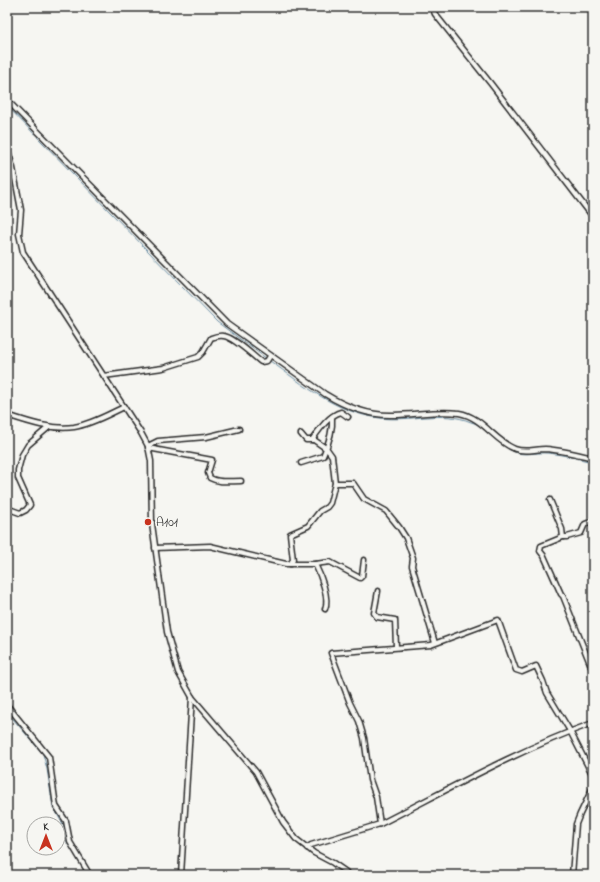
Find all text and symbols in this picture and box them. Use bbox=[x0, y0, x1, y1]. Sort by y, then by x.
place label: A101 bbox=[156, 513, 178, 532]
marker: A101 bbox=[143, 517, 153, 527]
north arrow bbox=[26, 816, 66, 856]
text: K bbox=[43, 819, 49, 835]

